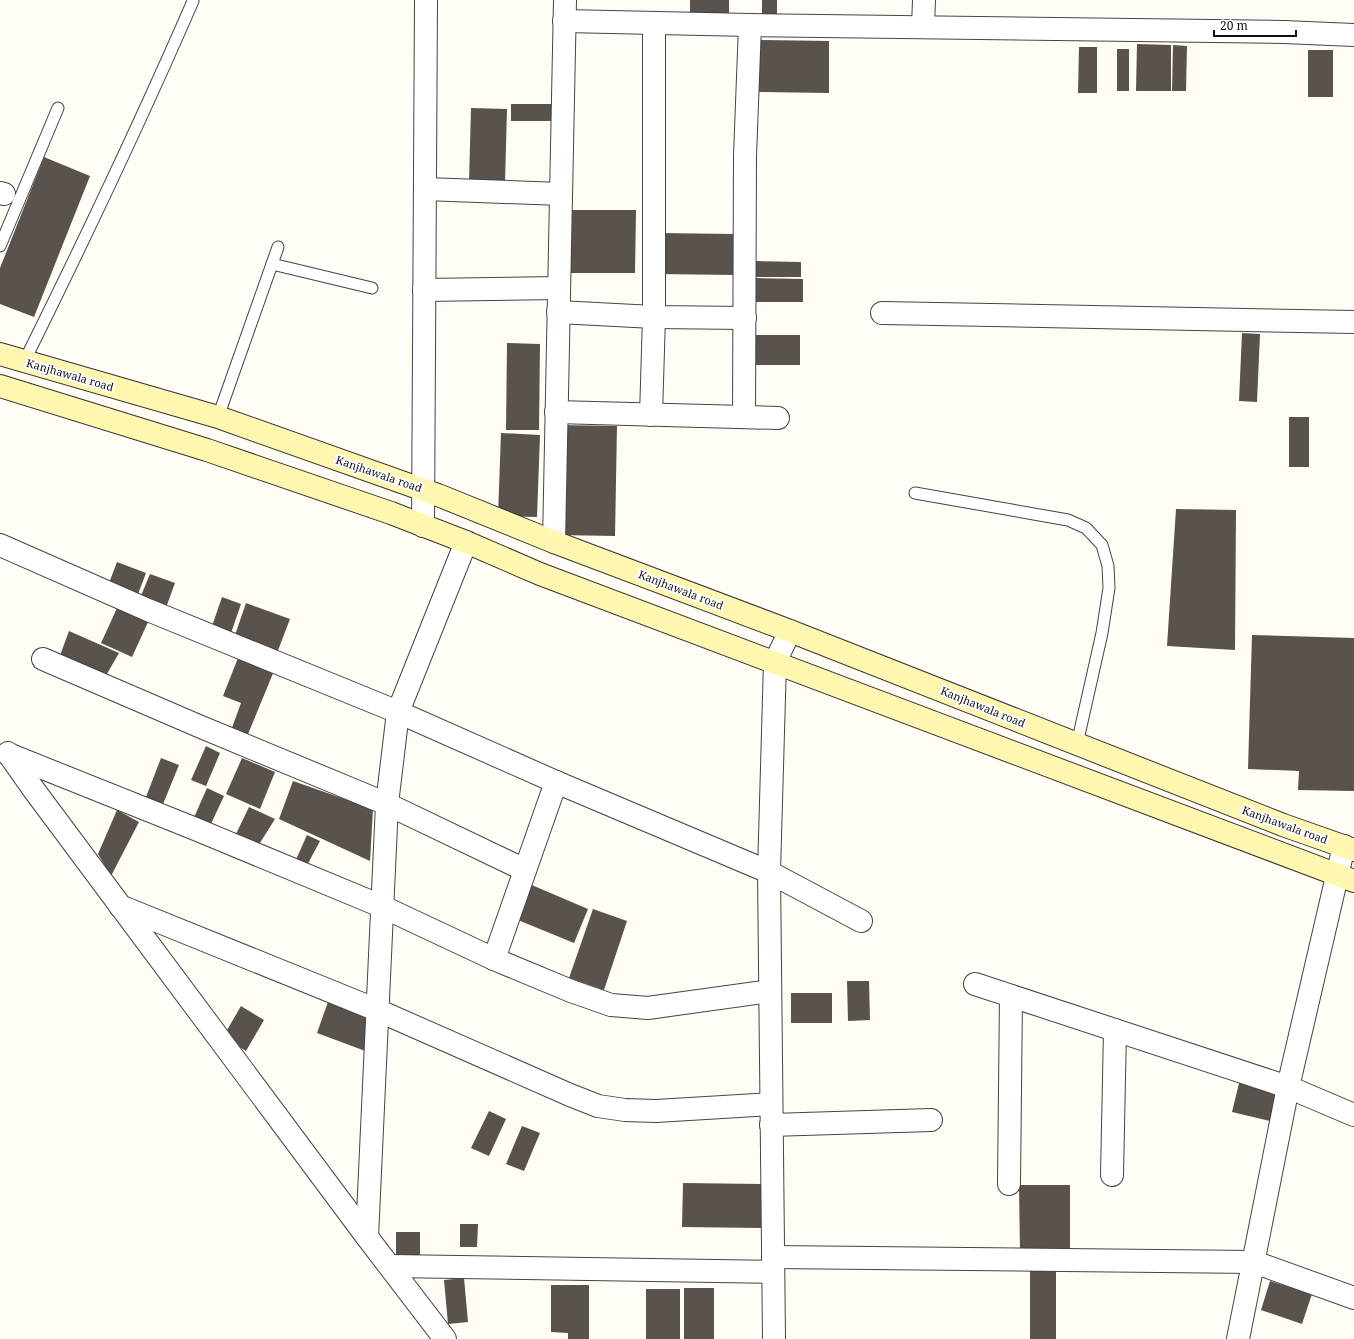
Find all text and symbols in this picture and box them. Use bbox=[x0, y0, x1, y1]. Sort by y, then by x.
scale bar bbox=[1214, 12, 1296, 38]
text: 20 m bbox=[1220, 17, 1248, 34]
street label: Kanjhawala road bbox=[25, 355, 116, 394]
street label: Kanjhawala road bbox=[334, 452, 424, 495]
street label: Kanjhawala road bbox=[636, 566, 726, 613]
street label: Kanjhawala road bbox=[939, 683, 1028, 730]
street label: Kanjhawala road bbox=[1240, 802, 1330, 847]

